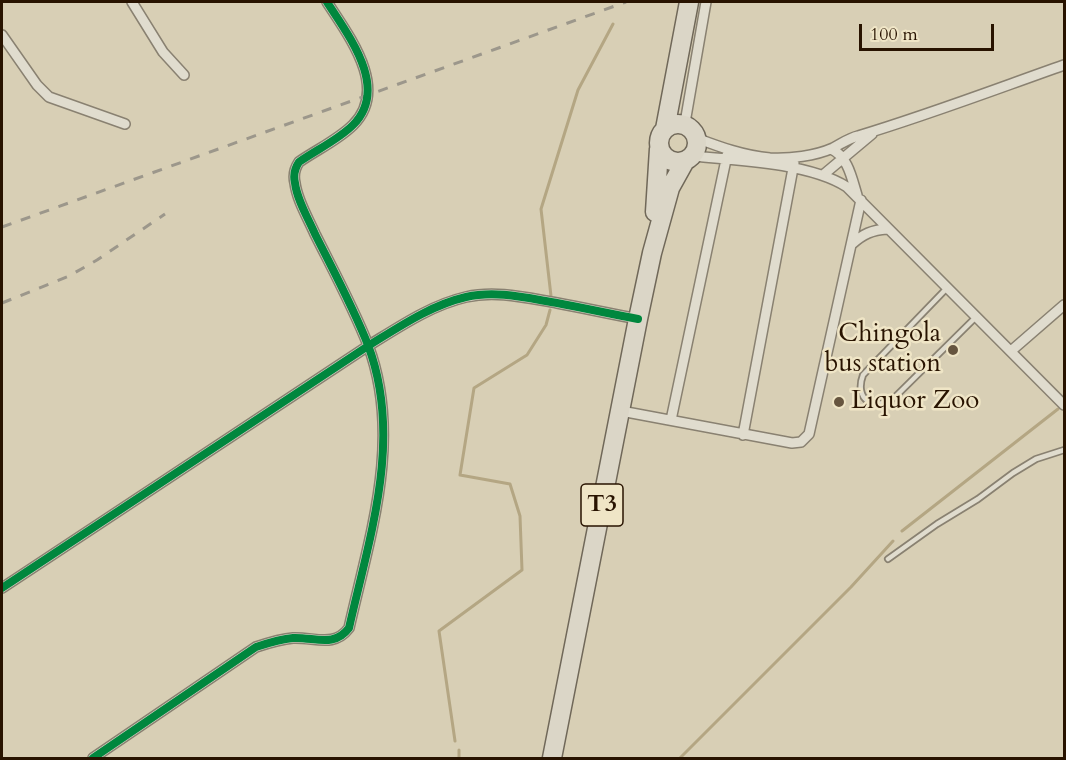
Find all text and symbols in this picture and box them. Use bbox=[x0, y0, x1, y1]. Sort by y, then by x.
scale bar bbox=[862, 12, 997, 50]
text: 100 m bbox=[870, 22, 918, 47]
place label: Chingola bus station bbox=[825, 319, 941, 380]
marker: Chingola bus station bbox=[946, 343, 960, 357]
place label: Liquor Zoo bbox=[851, 386, 979, 418]
marker: Liquor Zoo bbox=[832, 395, 846, 409]
road number: T3 bbox=[581, 484, 623, 526]

